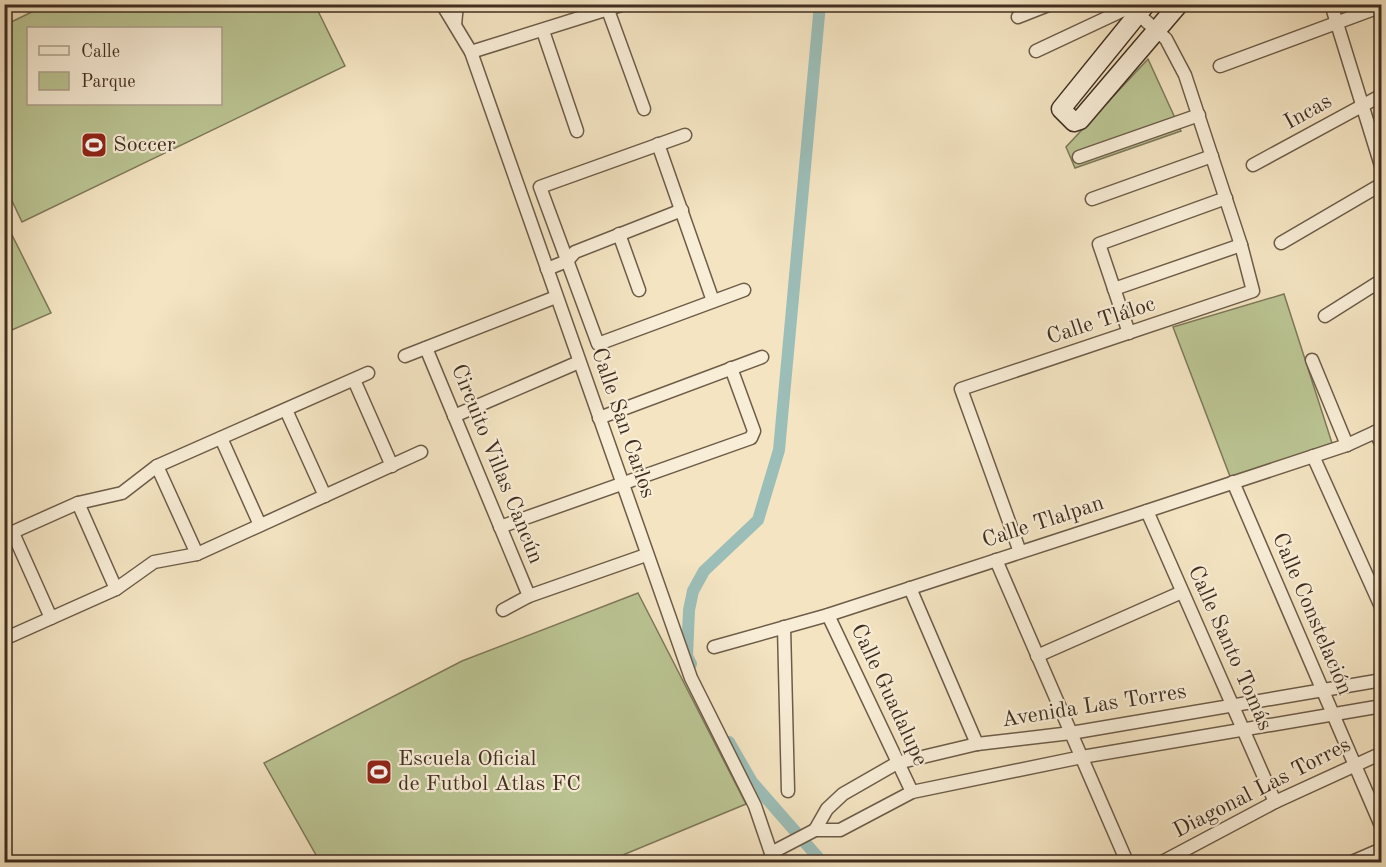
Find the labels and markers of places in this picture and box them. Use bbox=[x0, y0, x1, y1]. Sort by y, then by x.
sports icon: Soccer bbox=[79, 130, 109, 160]
place label: Soccer bbox=[113, 134, 176, 156]
place label: Escuela Oficial de Futbol Atlas FC bbox=[398, 748, 581, 795]
sports icon: Escuela Oficial de Futbol Atlas FC bbox=[364, 757, 394, 787]

